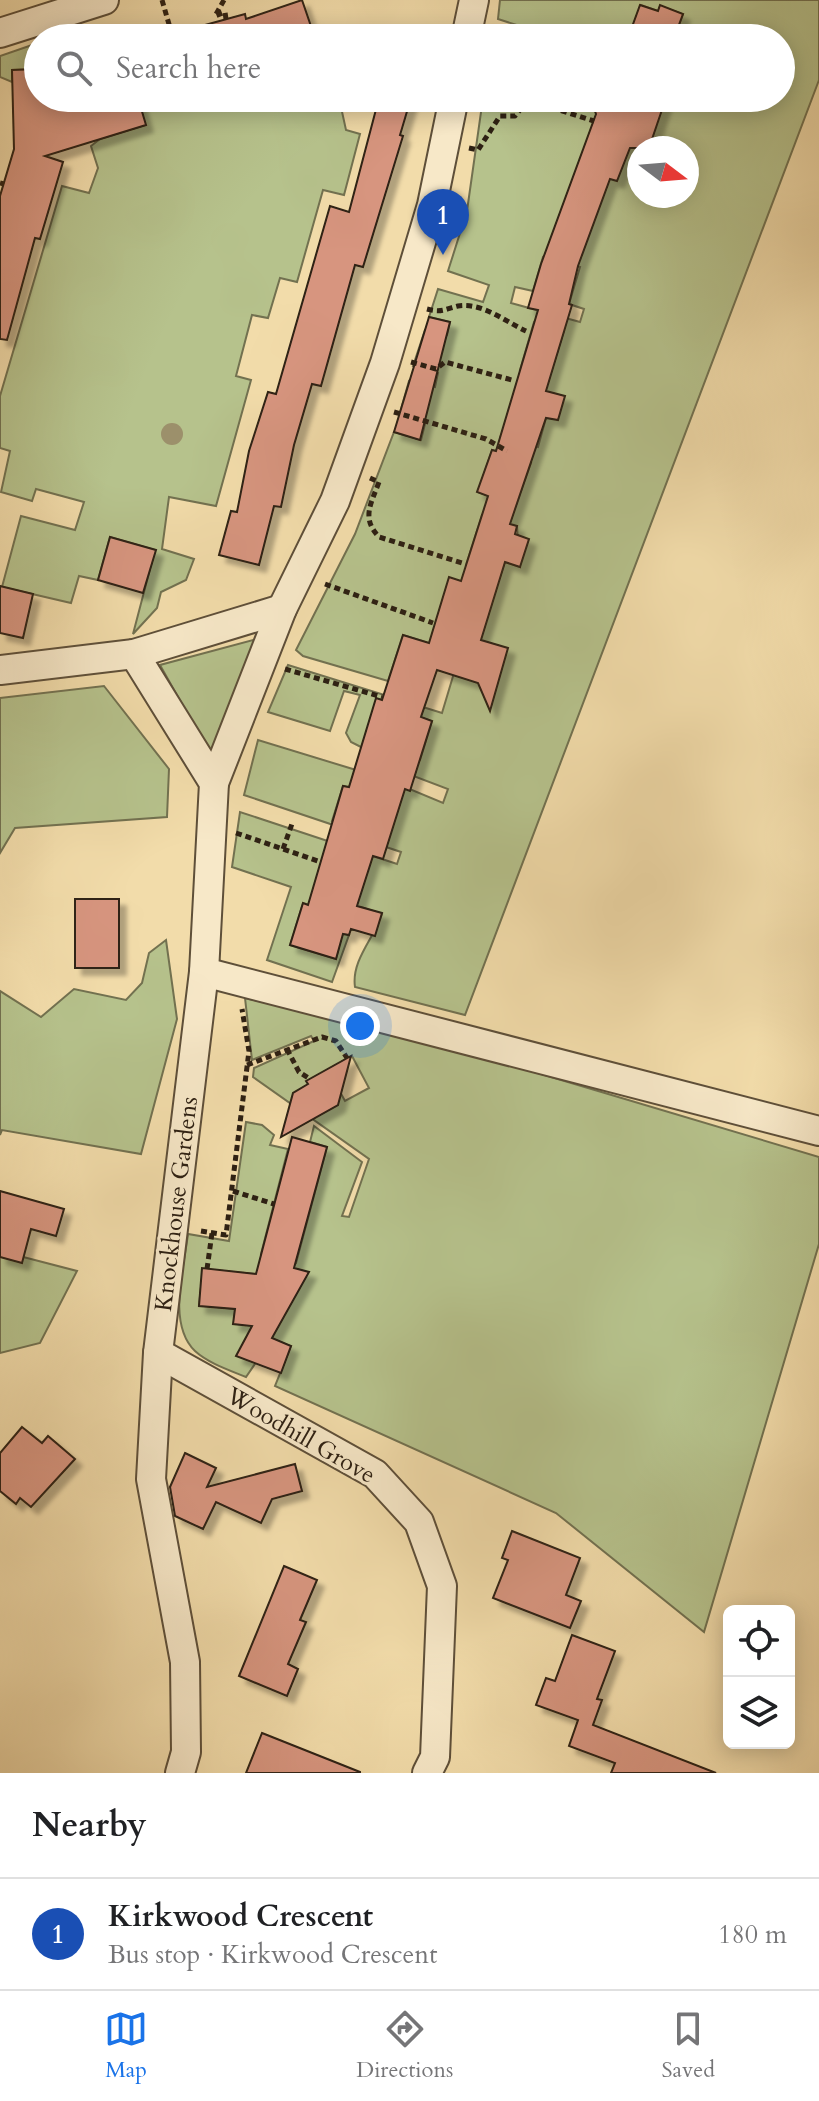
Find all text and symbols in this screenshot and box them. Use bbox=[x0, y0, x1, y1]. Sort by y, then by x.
search box bbox=[24, 24, 795, 112]
icon: search bbox=[52, 46, 96, 90]
text: Search here bbox=[116, 48, 261, 89]
north arrow bbox=[627, 136, 699, 208]
pin: 1 bbox=[417, 189, 469, 255]
your location bbox=[340, 1006, 380, 1046]
street label: Knockhouse Gardens bbox=[147, 1095, 206, 1313]
street label: Woodhill Grove bbox=[219, 1379, 382, 1492]
map controls bbox=[723, 1605, 795, 1749]
button: locate bbox=[723, 1605, 795, 1677]
button: layers bbox=[723, 1677, 795, 1749]
text: Nearby bbox=[32, 1802, 147, 1848]
text: Kirkwood Crescent bbox=[108, 1896, 373, 1937]
text: 1 bbox=[51, 1917, 65, 1952]
text: 180 m bbox=[718, 1917, 787, 1952]
text: Bus stop · Kirkwood Crescent bbox=[108, 1937, 437, 1972]
tab: Map bbox=[104, 2007, 148, 2085]
tab: Directions bbox=[356, 2007, 453, 2085]
tab: Saved bbox=[662, 2007, 715, 2085]

